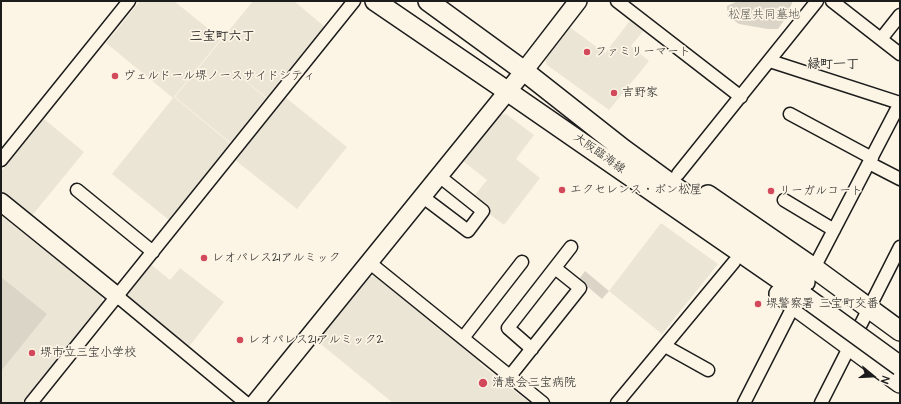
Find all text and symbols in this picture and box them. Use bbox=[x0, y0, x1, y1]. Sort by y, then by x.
park label: 松屋共同墓地 bbox=[728, 8, 800, 22]
district label: 三宝町六丁 bbox=[190, 29, 254, 45]
place label: ファミリーマート bbox=[595, 45, 691, 59]
marker: ファミリーマート bbox=[582, 47, 592, 57]
district label: 緑町一丁 bbox=[807, 57, 859, 73]
place label: ヴェルドール堺ノースサイドシティ bbox=[123, 69, 315, 83]
marker: ヴェルドール堺ノースサイドシティ bbox=[110, 71, 120, 81]
place label: 吉野家 bbox=[622, 86, 658, 100]
marker: 吉野家 bbox=[609, 88, 619, 98]
street label: 大阪臨海線 bbox=[570, 131, 628, 177]
place label: エクセレンス・ボン松屋 bbox=[570, 183, 702, 197]
place label: リーガルコート bbox=[779, 184, 863, 198]
marker: エクセレンス・ボン松屋 bbox=[557, 185, 567, 195]
marker: リーガルコート bbox=[766, 186, 776, 196]
place label: レオパレス21アルミック bbox=[212, 251, 340, 265]
marker: レオパレス21アルミック bbox=[199, 253, 209, 263]
place label: 堺警察署 三宝町交番 bbox=[766, 297, 879, 311]
marker: 堺警察署 三宝町交番 bbox=[753, 299, 763, 309]
place label: レオパレス21アルミック2 bbox=[248, 333, 383, 347]
marker: レオパレス21アルミック2 bbox=[235, 335, 245, 345]
place label: 堺市立三宝小学校 bbox=[40, 346, 136, 360]
marker: 堺市立三宝小学校 bbox=[27, 348, 37, 358]
north arrow bbox=[853, 356, 893, 396]
text: N bbox=[877, 374, 893, 385]
place label: 清恵会三宝病院 bbox=[492, 376, 576, 390]
marker: 清恵会三宝病院 bbox=[477, 377, 489, 389]

